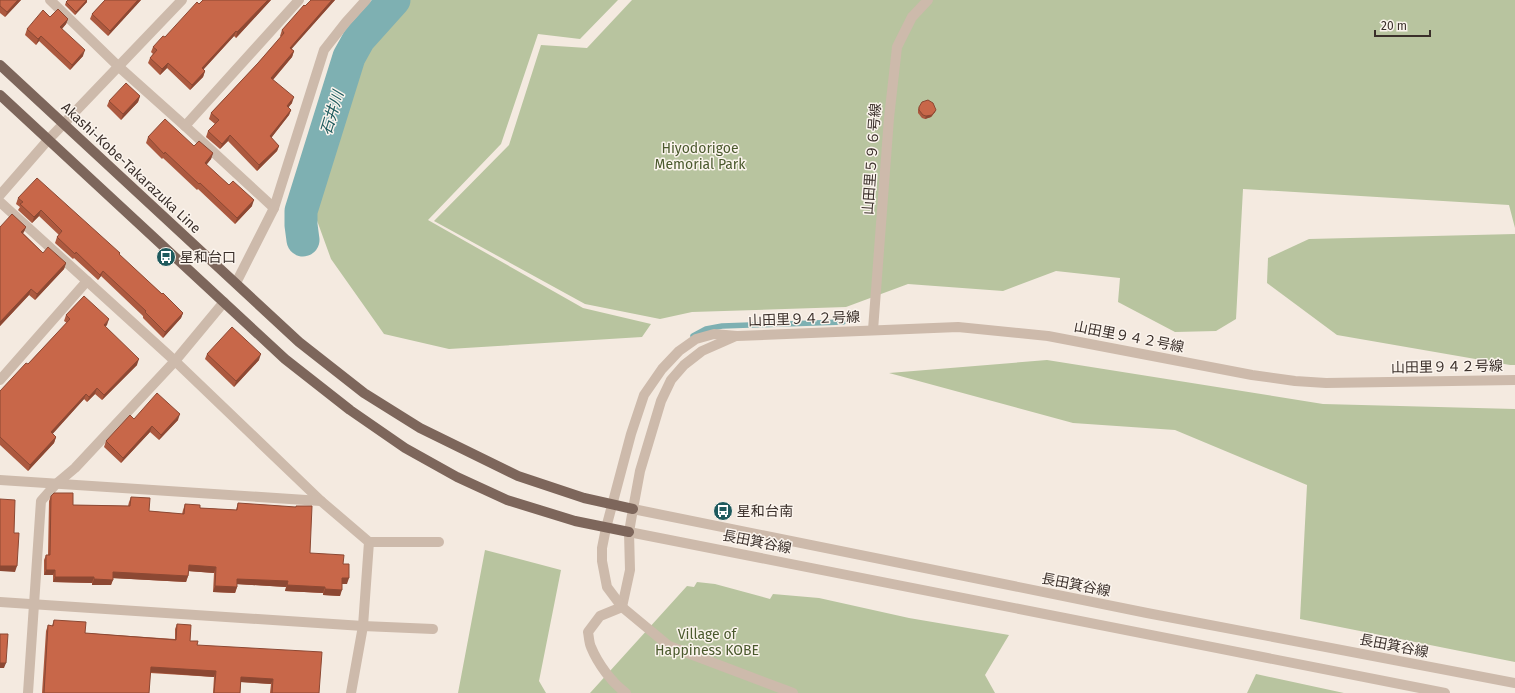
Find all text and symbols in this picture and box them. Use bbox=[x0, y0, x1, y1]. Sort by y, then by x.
scale bar bbox=[1375, 12, 1430, 38]
text: 20 m bbox=[1381, 19, 1407, 33]
water label: 石井川 bbox=[317, 87, 348, 137]
street label: Akashi-Kobe-Takarazuka Line bbox=[58, 99, 204, 237]
street label: 山田里５９６号線 bbox=[860, 103, 884, 215]
park label: Hiyodorigoe Memorial Park bbox=[655, 140, 746, 173]
bus stop icon: 星和台口 bbox=[155, 246, 177, 268]
place label: 星和台口 bbox=[180, 249, 236, 266]
street label: 山田里９４２号線 bbox=[748, 309, 860, 329]
street label: 山田里９４２号線 bbox=[1072, 318, 1186, 356]
street label: 山田里９４２号線 bbox=[1391, 358, 1503, 376]
bus stop icon: 星和台南 bbox=[712, 500, 734, 522]
place label: 星和台南 bbox=[737, 503, 793, 520]
street label: 長田箕谷線 bbox=[721, 527, 793, 557]
street label: 長田箕谷線 bbox=[1040, 570, 1112, 600]
park label: Village of Happiness KOBE bbox=[655, 626, 759, 659]
street label: 長田箕谷線 bbox=[1358, 631, 1430, 661]

